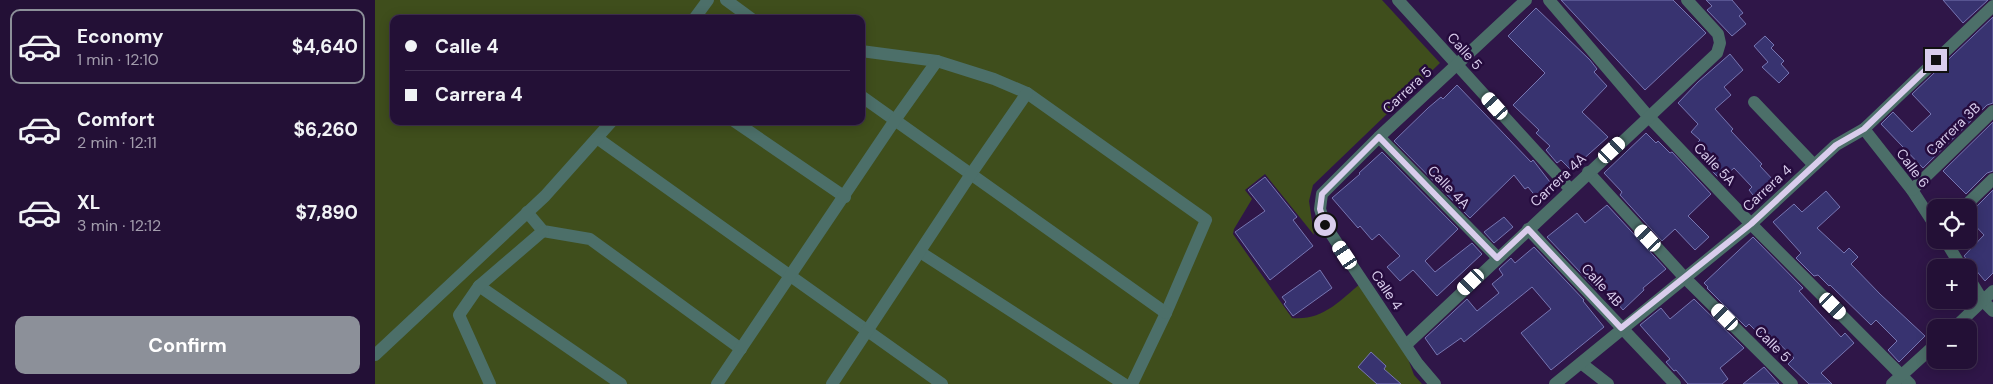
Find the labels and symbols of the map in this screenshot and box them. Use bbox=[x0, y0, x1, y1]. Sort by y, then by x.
street label: Calle 5 bbox=[1444, 29, 1486, 73]
route end bbox=[1925, 49, 1947, 71]
street label: Carrera 5 bbox=[1379, 63, 1435, 117]
car bbox=[1479, 90, 1510, 122]
street label: Carrera 3B bbox=[1922, 99, 1984, 159]
car bbox=[1595, 134, 1628, 166]
street label: Calle 5A bbox=[1690, 139, 1740, 189]
street label: Calle 6 bbox=[1892, 145, 1934, 191]
street label: Carrera 4A bbox=[1526, 150, 1590, 210]
street label: Carrera 4 bbox=[1739, 160, 1796, 215]
street label: Calle 4A bbox=[1424, 162, 1474, 212]
route start bbox=[1314, 214, 1336, 236]
car bbox=[1632, 222, 1663, 254]
car bbox=[1330, 238, 1359, 272]
street label: Calle 4B bbox=[1578, 260, 1626, 310]
car bbox=[1455, 266, 1487, 298]
street label: Calle 4 bbox=[1367, 267, 1407, 314]
car bbox=[1817, 290, 1848, 322]
car bbox=[1709, 301, 1740, 333]
street label: Calle 5 bbox=[1751, 322, 1795, 366]

